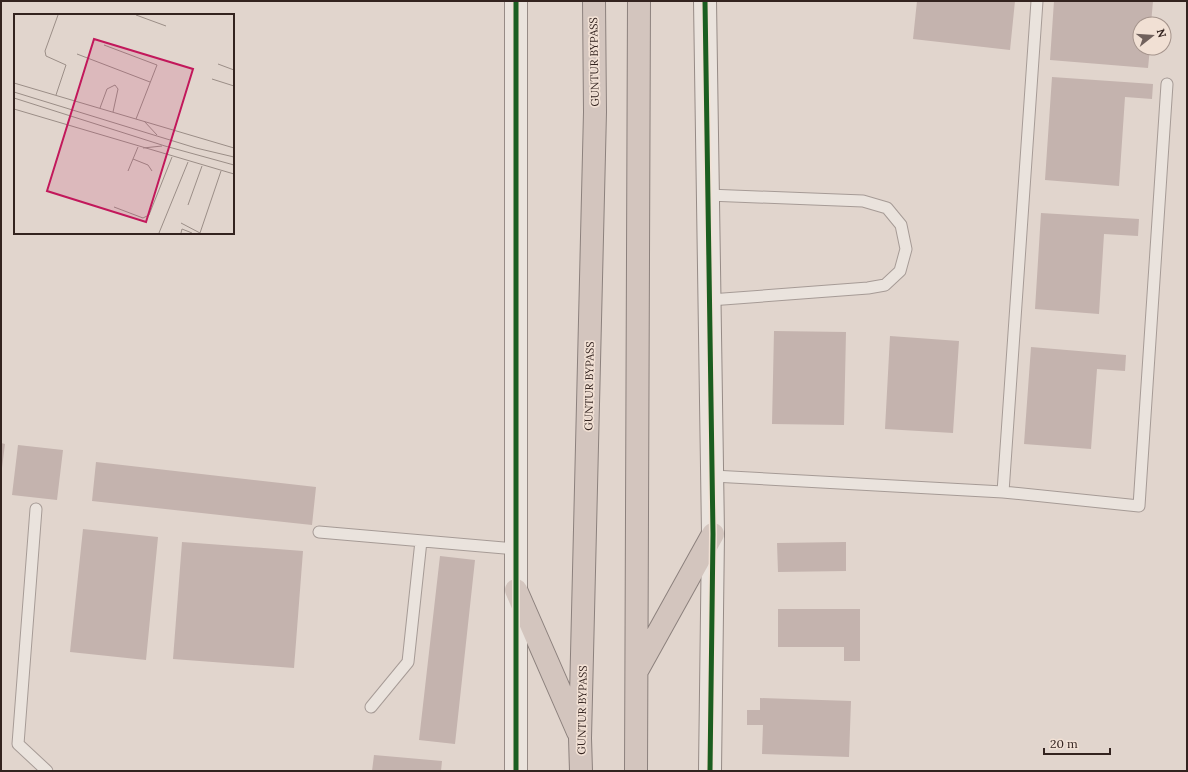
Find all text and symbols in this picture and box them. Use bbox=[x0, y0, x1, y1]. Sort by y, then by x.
inset map bbox=[14, 14, 234, 234]
north arrow bbox=[1132, 16, 1172, 56]
street label: GUNTUR BYPASS bbox=[586, 17, 602, 107]
text: N bbox=[1154, 27, 1170, 40]
street label: GUNTUR BYPASS bbox=[581, 341, 597, 431]
street label: GUNTUR BYPASS bbox=[574, 665, 590, 755]
scale bar bbox=[1044, 730, 1110, 756]
text: 20 m bbox=[1050, 736, 1078, 751]

